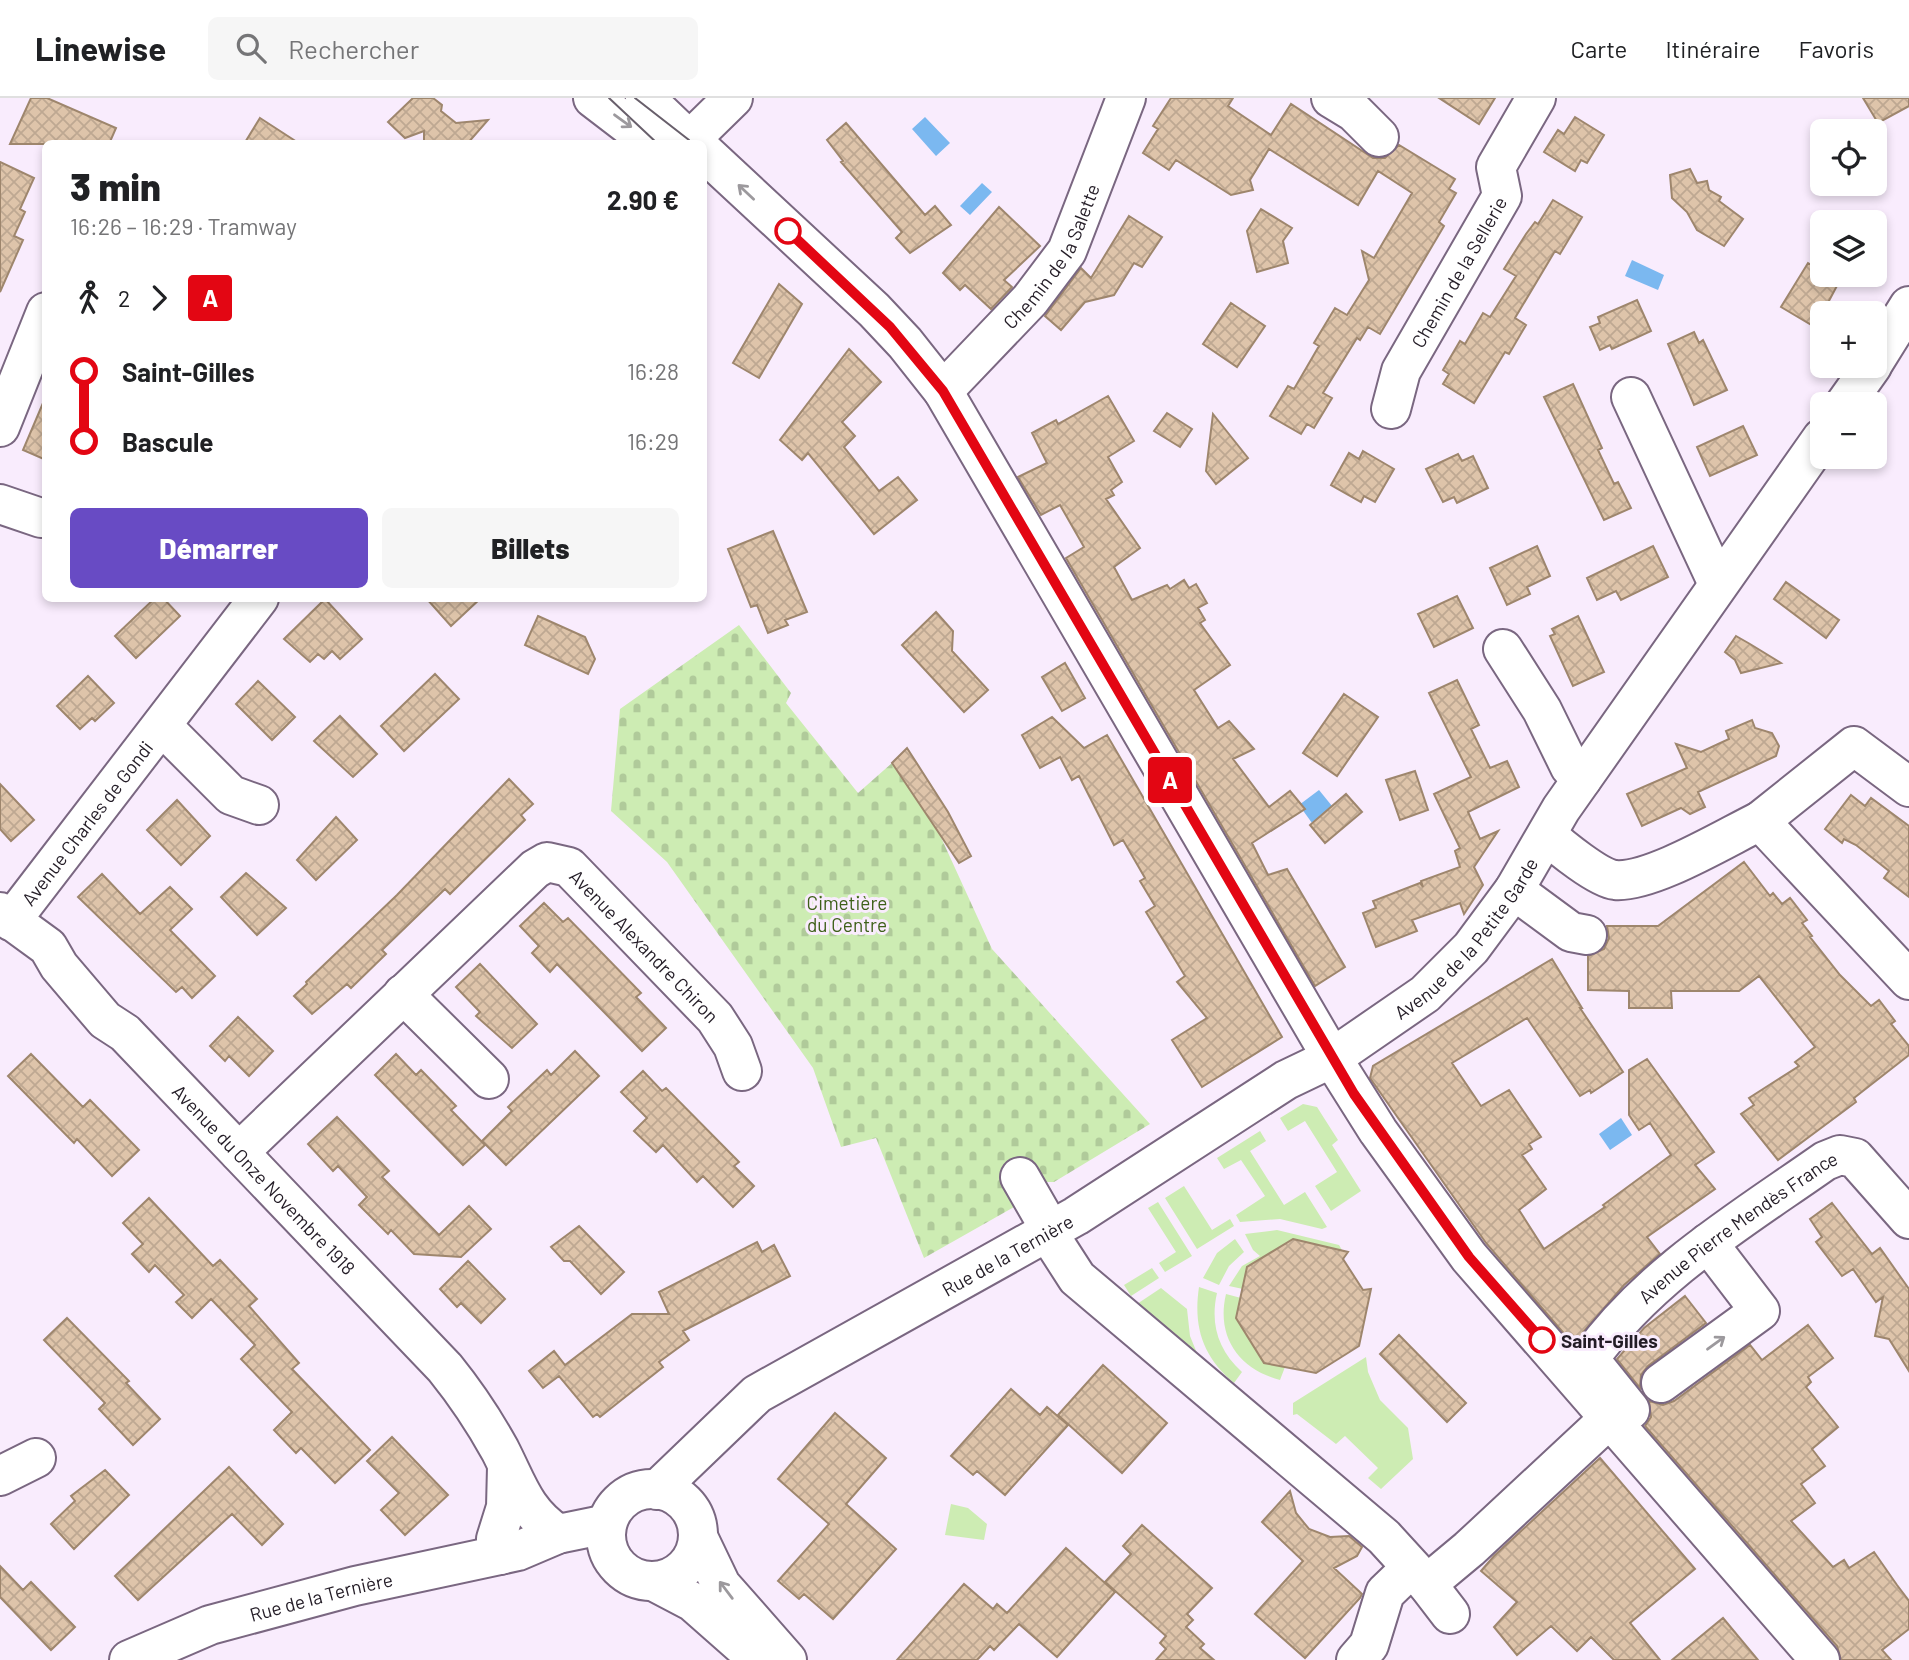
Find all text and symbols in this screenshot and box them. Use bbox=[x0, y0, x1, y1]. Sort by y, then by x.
search box bbox=[208, 17, 698, 80]
text: Linewise bbox=[35, 28, 166, 68]
icon: search bbox=[232, 29, 270, 67]
text: Rechercher bbox=[288, 33, 419, 64]
text: Carte bbox=[1571, 34, 1627, 63]
text: Itinéraire bbox=[1665, 34, 1761, 63]
text: Favoris bbox=[1799, 34, 1874, 63]
one-way arrow bbox=[613, 114, 632, 128]
map controls bbox=[1810, 119, 1887, 469]
button: locate bbox=[1810, 119, 1887, 196]
text: 3 min bbox=[70, 163, 161, 209]
street label: Chemin de la Salette bbox=[998, 180, 1103, 333]
one-way arrow bbox=[737, 183, 754, 200]
text: 2.90 € bbox=[607, 184, 679, 215]
street label: Chemin de la Sellerie bbox=[1406, 192, 1511, 351]
button: layers bbox=[1810, 210, 1887, 287]
text: 16:26 – 16:29 · Tramway bbox=[70, 212, 297, 240]
unlabelled marker bbox=[775, 218, 801, 244]
icon: walk bbox=[70, 279, 108, 317]
icon: forward bbox=[140, 279, 178, 317]
text: A bbox=[202, 283, 218, 312]
text: 2 bbox=[118, 284, 130, 312]
button: + bbox=[1810, 301, 1887, 378]
text: Saint-Gilles bbox=[122, 356, 255, 387]
text: 16:28 bbox=[627, 357, 679, 385]
button: − bbox=[1810, 392, 1887, 469]
text: Bascule bbox=[122, 426, 214, 457]
text: 16:29 bbox=[627, 427, 679, 455]
button: Démarrer bbox=[70, 508, 368, 588]
button: Billets bbox=[382, 508, 679, 588]
street label: Avenue Charles de Gondi bbox=[16, 736, 157, 910]
line badge: A bbox=[1147, 757, 1193, 803]
text: A bbox=[1162, 765, 1178, 794]
street label: Avenue de la Petite Garde bbox=[1390, 853, 1542, 1023]
street label: Avenue Alexandre Chiron bbox=[566, 864, 724, 1027]
park label: Cimetière du Centre bbox=[807, 891, 887, 936]
street label: Avenue du Onze Novembre 1918 bbox=[168, 1079, 361, 1279]
street label: Avenue Pierre Mendès France bbox=[1633, 1146, 1841, 1308]
street label: Rue de la Ternière bbox=[937, 1209, 1077, 1300]
marker: Saint-Gilles bbox=[1529, 1327, 1555, 1353]
place label: Saint-Gilles bbox=[1561, 1329, 1658, 1352]
one-way arrow bbox=[1706, 1336, 1725, 1350]
street label: Rue de la Ternière bbox=[247, 1567, 395, 1625]
one-way arrow bbox=[718, 1582, 733, 1600]

